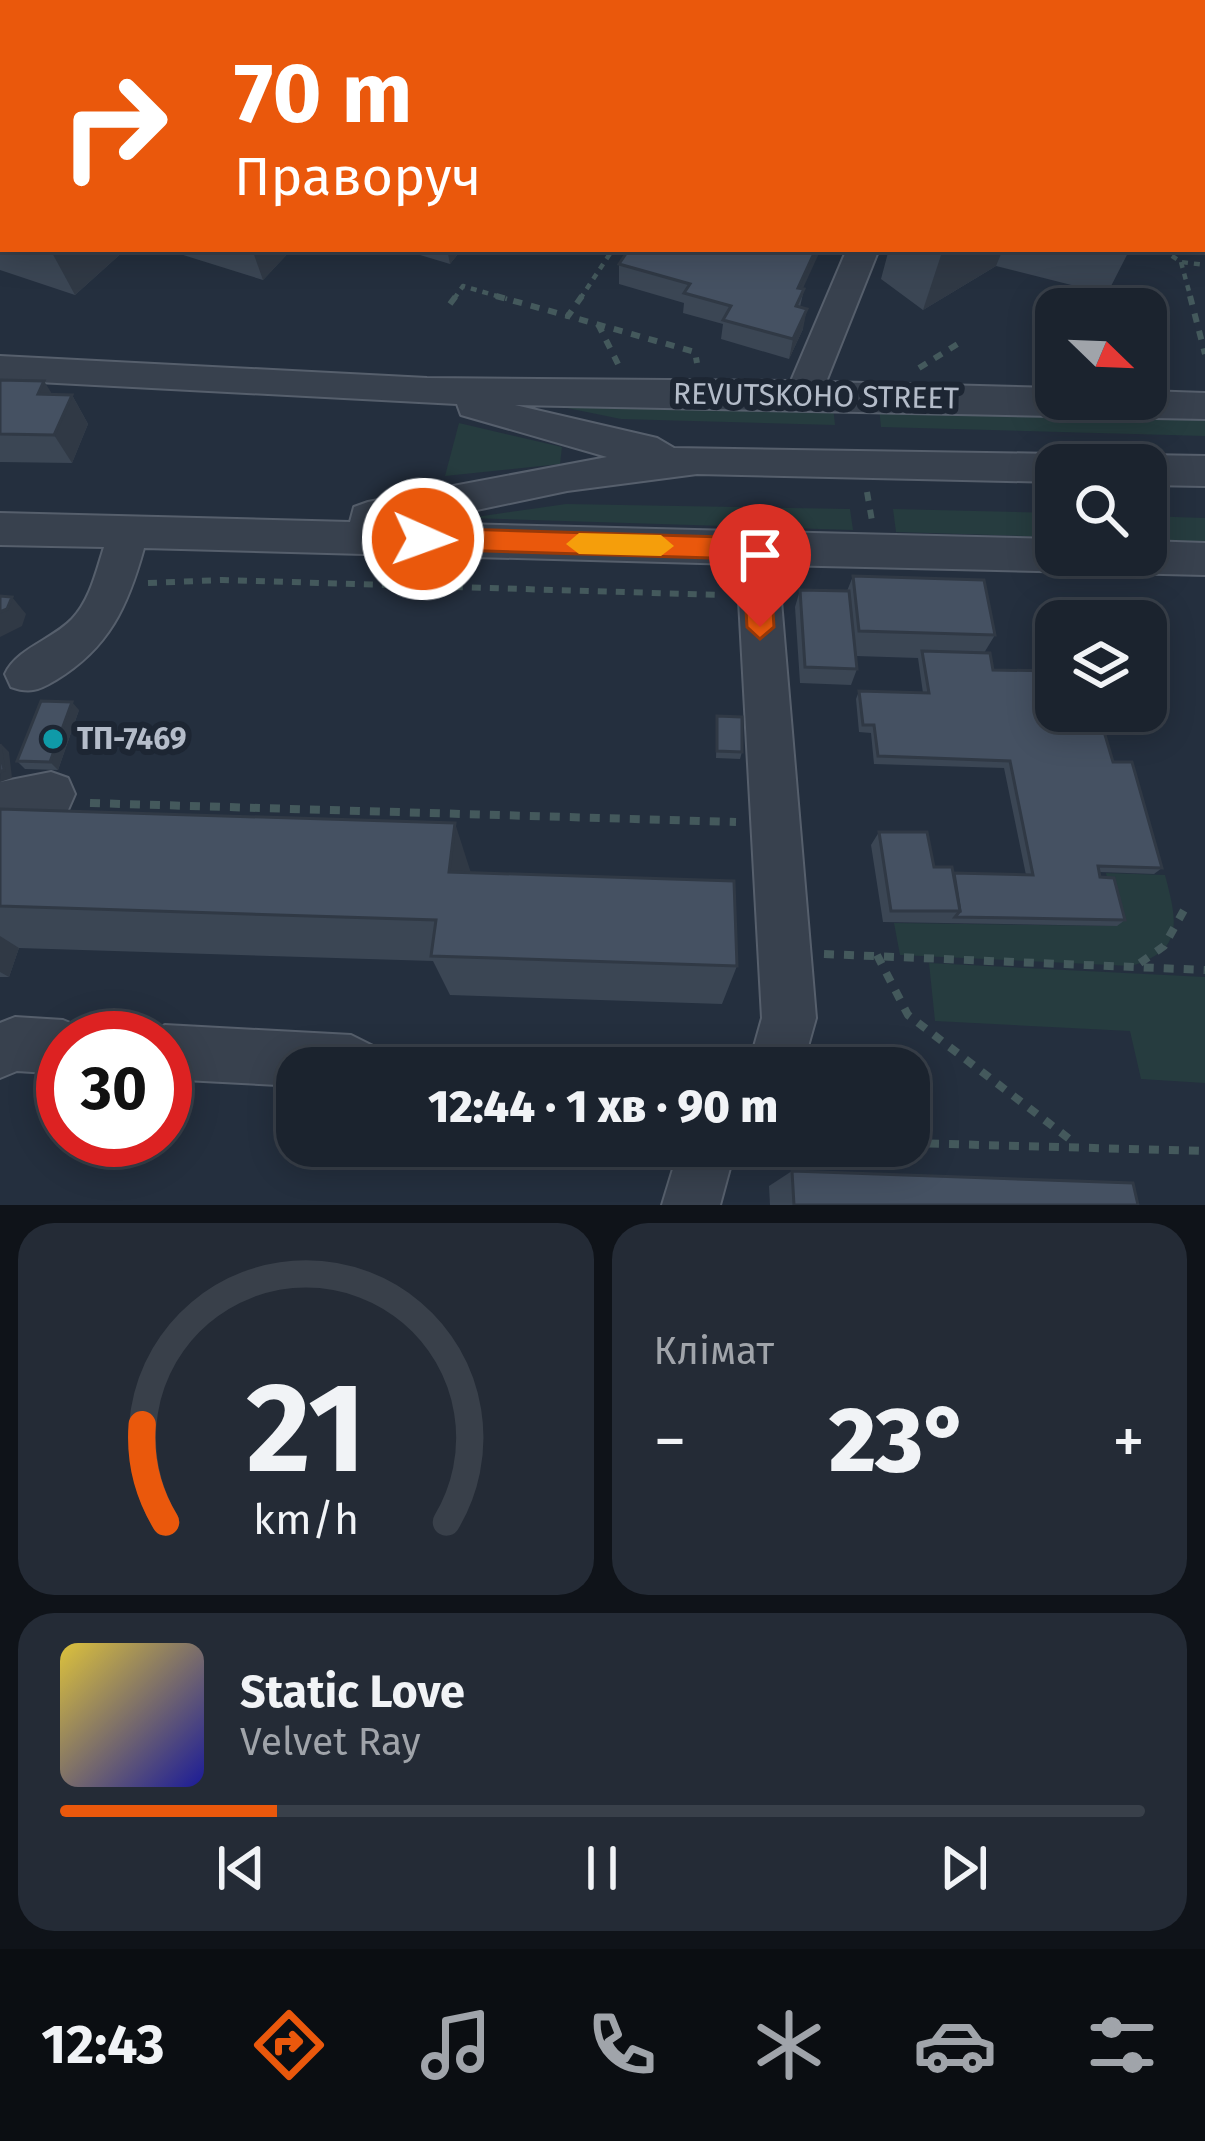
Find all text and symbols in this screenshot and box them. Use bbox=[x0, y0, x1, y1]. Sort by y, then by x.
text: 70 m bbox=[234, 43, 412, 144]
icon: right bbox=[36, 48, 192, 204]
text: Праворуч bbox=[234, 145, 481, 209]
north arrow bbox=[1035, 288, 1167, 420]
map controls bbox=[1035, 288, 1167, 732]
street label: REVUTSKOHO STREET bbox=[673, 376, 960, 417]
button: search bbox=[1035, 444, 1167, 576]
position arrow bbox=[360, 476, 486, 602]
pin bbox=[709, 504, 811, 627]
icon: arrive bbox=[727, 522, 793, 588]
button: layers bbox=[1035, 600, 1167, 732]
place label: ТП-7469 bbox=[77, 721, 187, 757]
marker: ТП-7469 bbox=[40, 726, 66, 752]
speed limit sign: 30 bbox=[36, 1011, 192, 1167]
text: 12:44 · 1 хв · 90 m bbox=[428, 1080, 778, 1134]
text: Клімат bbox=[654, 1328, 774, 1374]
text: 21 bbox=[246, 1354, 366, 1504]
text: 23° bbox=[829, 1387, 970, 1495]
text: − bbox=[654, 1402, 687, 1481]
text: + bbox=[1112, 1402, 1145, 1481]
text: km/h bbox=[253, 1494, 359, 1545]
text: Static Love bbox=[240, 1665, 465, 1719]
text: Velvet Ray bbox=[240, 1719, 421, 1765]
icon: previous bbox=[208, 1835, 274, 1901]
icon: pause bbox=[569, 1835, 635, 1901]
icon: next bbox=[931, 1835, 997, 1901]
icon: directions bbox=[247, 2003, 331, 2087]
icon: music bbox=[414, 2003, 498, 2087]
icon: phone bbox=[580, 2003, 664, 2087]
icon: climate bbox=[747, 2003, 831, 2087]
icon: car bbox=[913, 2003, 997, 2087]
icon: filters bbox=[1080, 2003, 1164, 2087]
text: 12:43 bbox=[41, 2013, 165, 2077]

